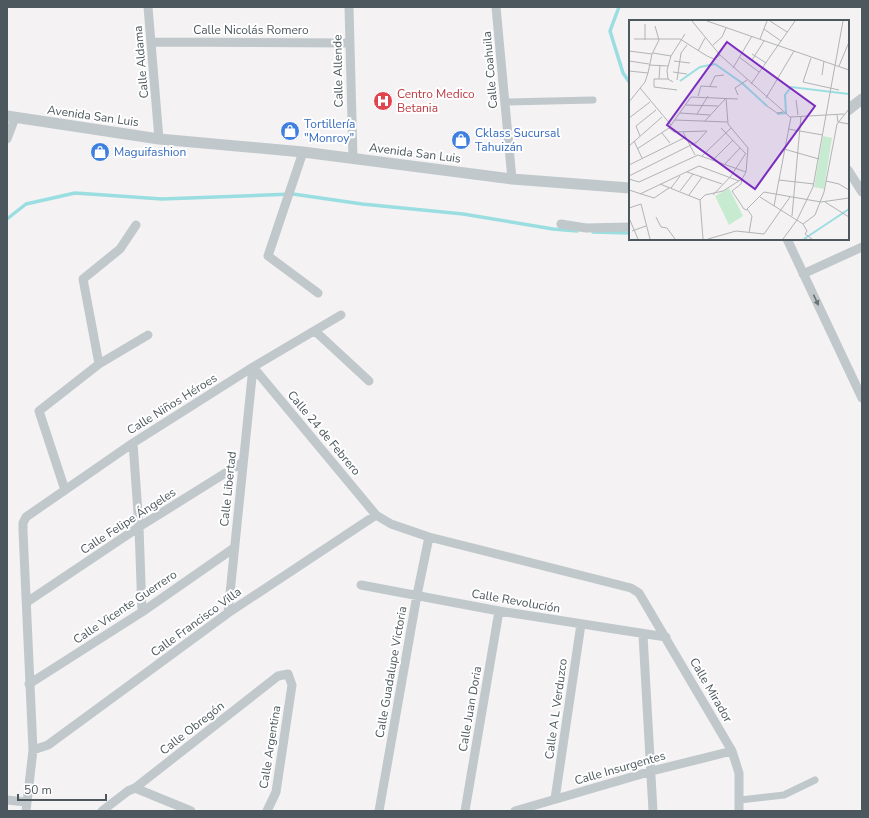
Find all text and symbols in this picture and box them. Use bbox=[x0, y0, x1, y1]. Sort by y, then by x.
inset map bbox=[629, 20, 849, 240]
street label: Calle Nicolás Romero bbox=[193, 22, 309, 38]
street label: Calle Aldama bbox=[130, 25, 152, 99]
street label: Calle Coahuila bbox=[479, 31, 501, 109]
street label: Calle Allende bbox=[329, 34, 347, 108]
place label: Centro Medico Betania bbox=[397, 86, 475, 116]
hospital icon: Centro Medico Betania bbox=[372, 90, 394, 112]
street label: Avenida San Luis bbox=[46, 102, 140, 130]
place label: Tortillería "Monroy" bbox=[304, 116, 355, 146]
shop icon: Tortillería "Monroy" bbox=[279, 120, 301, 142]
place label: Cklass Sucursal Tahuizán bbox=[475, 125, 560, 155]
shop icon: Cklass Sucursal Tahuizán bbox=[450, 129, 472, 151]
street label: Avenida San Luis bbox=[368, 139, 462, 167]
shop icon: Maguifashion bbox=[89, 141, 111, 163]
place label: Maguifashion bbox=[114, 144, 186, 160]
one-way arrow bbox=[813, 294, 819, 306]
street label: Calle Niños Héroes bbox=[124, 370, 220, 438]
street label: Calle 24 de Febrero bbox=[284, 387, 364, 479]
street label: Calle Libertad bbox=[216, 451, 240, 527]
street label: Calle Felipe Ángeles bbox=[77, 484, 179, 558]
street label: Calle Vicente Guerrero bbox=[70, 566, 180, 648]
street label: Calle Francisco Villa bbox=[147, 584, 245, 660]
street label: Calle Revolución bbox=[470, 585, 562, 617]
street label: Calle Guadalupe Victoria bbox=[372, 605, 410, 739]
street label: Calle Mirador bbox=[686, 655, 736, 726]
street label: Calle A L Verduzco bbox=[541, 657, 571, 760]
street label: Calle Juan Doria bbox=[455, 665, 485, 753]
street label: Calle Obregón bbox=[156, 698, 228, 758]
street label: Calle Argentina bbox=[256, 704, 284, 790]
street label: Calle Insurgentes bbox=[573, 747, 668, 789]
scale bar bbox=[18, 776, 106, 802]
text: 50 m bbox=[24, 782, 52, 798]

